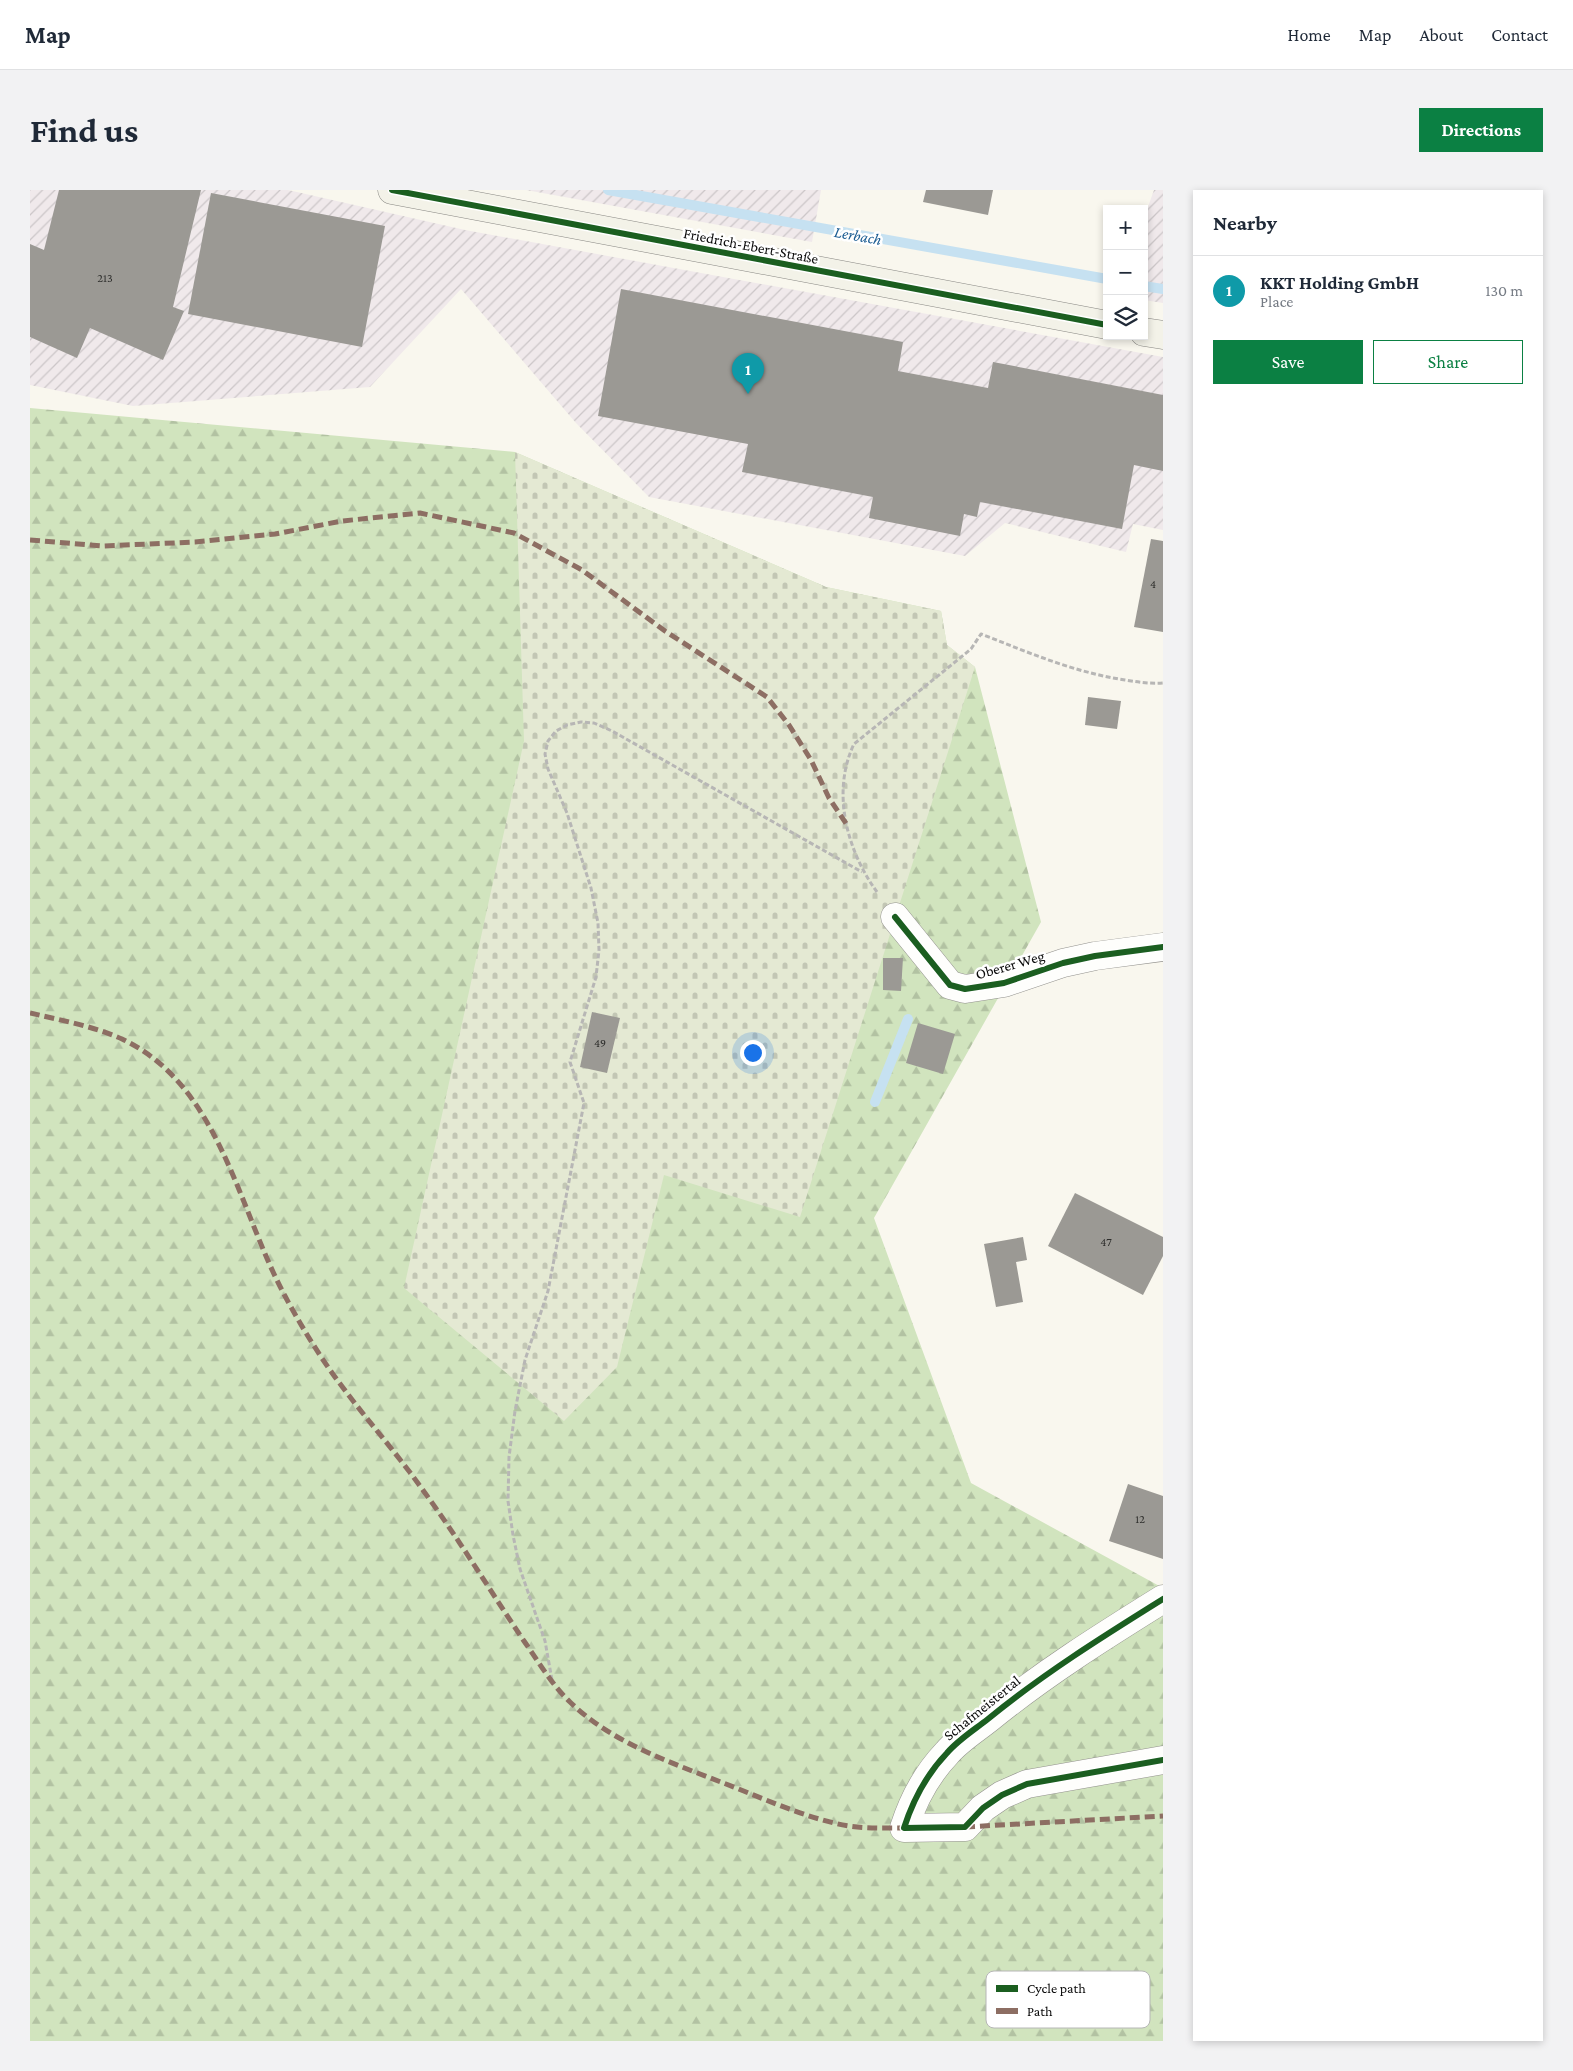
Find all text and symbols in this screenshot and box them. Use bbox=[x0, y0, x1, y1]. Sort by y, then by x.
text: Map bbox=[25, 21, 71, 48]
text: Home bbox=[1288, 25, 1331, 45]
text: Map bbox=[1359, 25, 1391, 45]
text: About bbox=[1419, 25, 1463, 45]
text: Contact bbox=[1491, 25, 1548, 45]
button: Directions bbox=[1419, 108, 1543, 152]
text: Find us bbox=[30, 111, 138, 150]
map controls bbox=[1103, 205, 1148, 340]
button: + bbox=[1103, 205, 1148, 250]
text: Nearby bbox=[1213, 211, 1277, 235]
water label: Lerbach bbox=[833, 223, 883, 248]
street label: Friedrich-Ebert-Straße bbox=[682, 225, 820, 267]
button: − bbox=[1103, 250, 1148, 295]
house number: 213 bbox=[97, 271, 113, 285]
text: KKT Holding GmbH bbox=[1260, 272, 1419, 293]
text: 1 bbox=[1226, 282, 1232, 299]
text: 130 m bbox=[1485, 282, 1523, 299]
text: Place bbox=[1260, 293, 1293, 310]
button: layers bbox=[1103, 295, 1148, 340]
button: Save bbox=[1213, 340, 1363, 384]
button: Share bbox=[1373, 340, 1523, 384]
pin: 1 bbox=[732, 353, 764, 394]
house number: 4 bbox=[1150, 577, 1156, 591]
street label: Oberer Weg bbox=[974, 948, 1047, 983]
house number: 49 bbox=[594, 1036, 606, 1050]
your location bbox=[740, 1040, 766, 1066]
house number: 47 bbox=[1100, 1235, 1112, 1249]
house number: 12 bbox=[1135, 1512, 1145, 1526]
street label: Schafmeistertal bbox=[941, 1672, 1023, 1744]
legend bbox=[986, 1971, 1150, 2028]
text: Cycle path bbox=[1027, 1980, 1086, 1996]
text: Path bbox=[1027, 2003, 1053, 2019]

